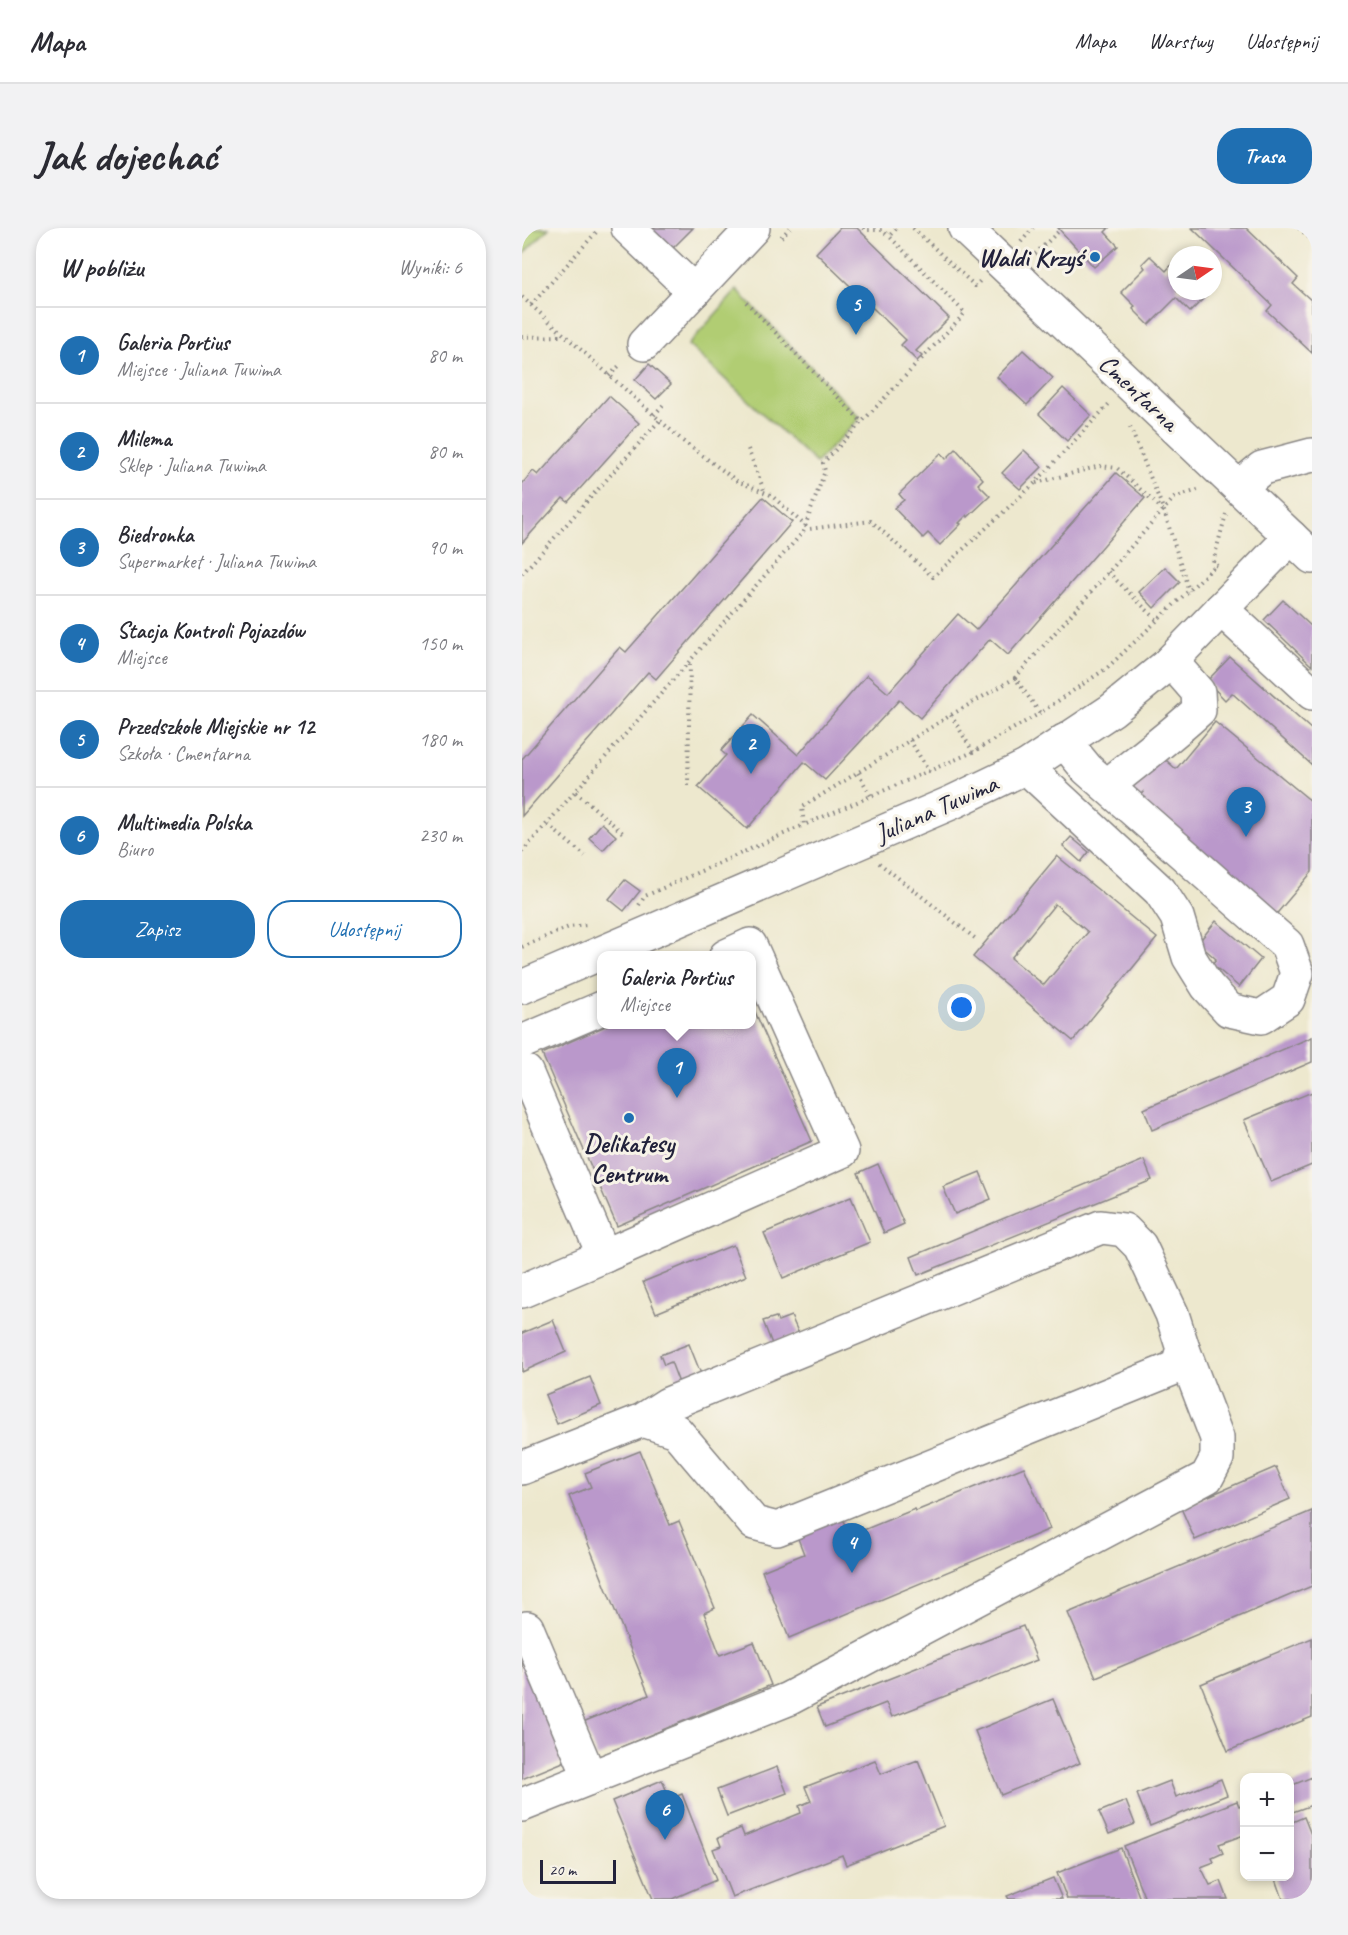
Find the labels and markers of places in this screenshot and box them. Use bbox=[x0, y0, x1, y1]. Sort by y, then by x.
place label: Waldi Krzyś bbox=[978, 241, 1087, 274]
marker: Waldi Krzyś bbox=[1088, 250, 1102, 264]
pin: 5 bbox=[836, 285, 876, 335]
pin: 2 bbox=[732, 724, 770, 774]
pin: 3 bbox=[1226, 788, 1266, 837]
pin: 1 bbox=[658, 1048, 696, 1098]
marker: Delikatesy Centrum bbox=[622, 1111, 636, 1125]
place label: Delikatesy Centrum bbox=[584, 1127, 676, 1190]
pin: 4 bbox=[832, 1524, 872, 1573]
pin: 6 bbox=[646, 1790, 684, 1840]

